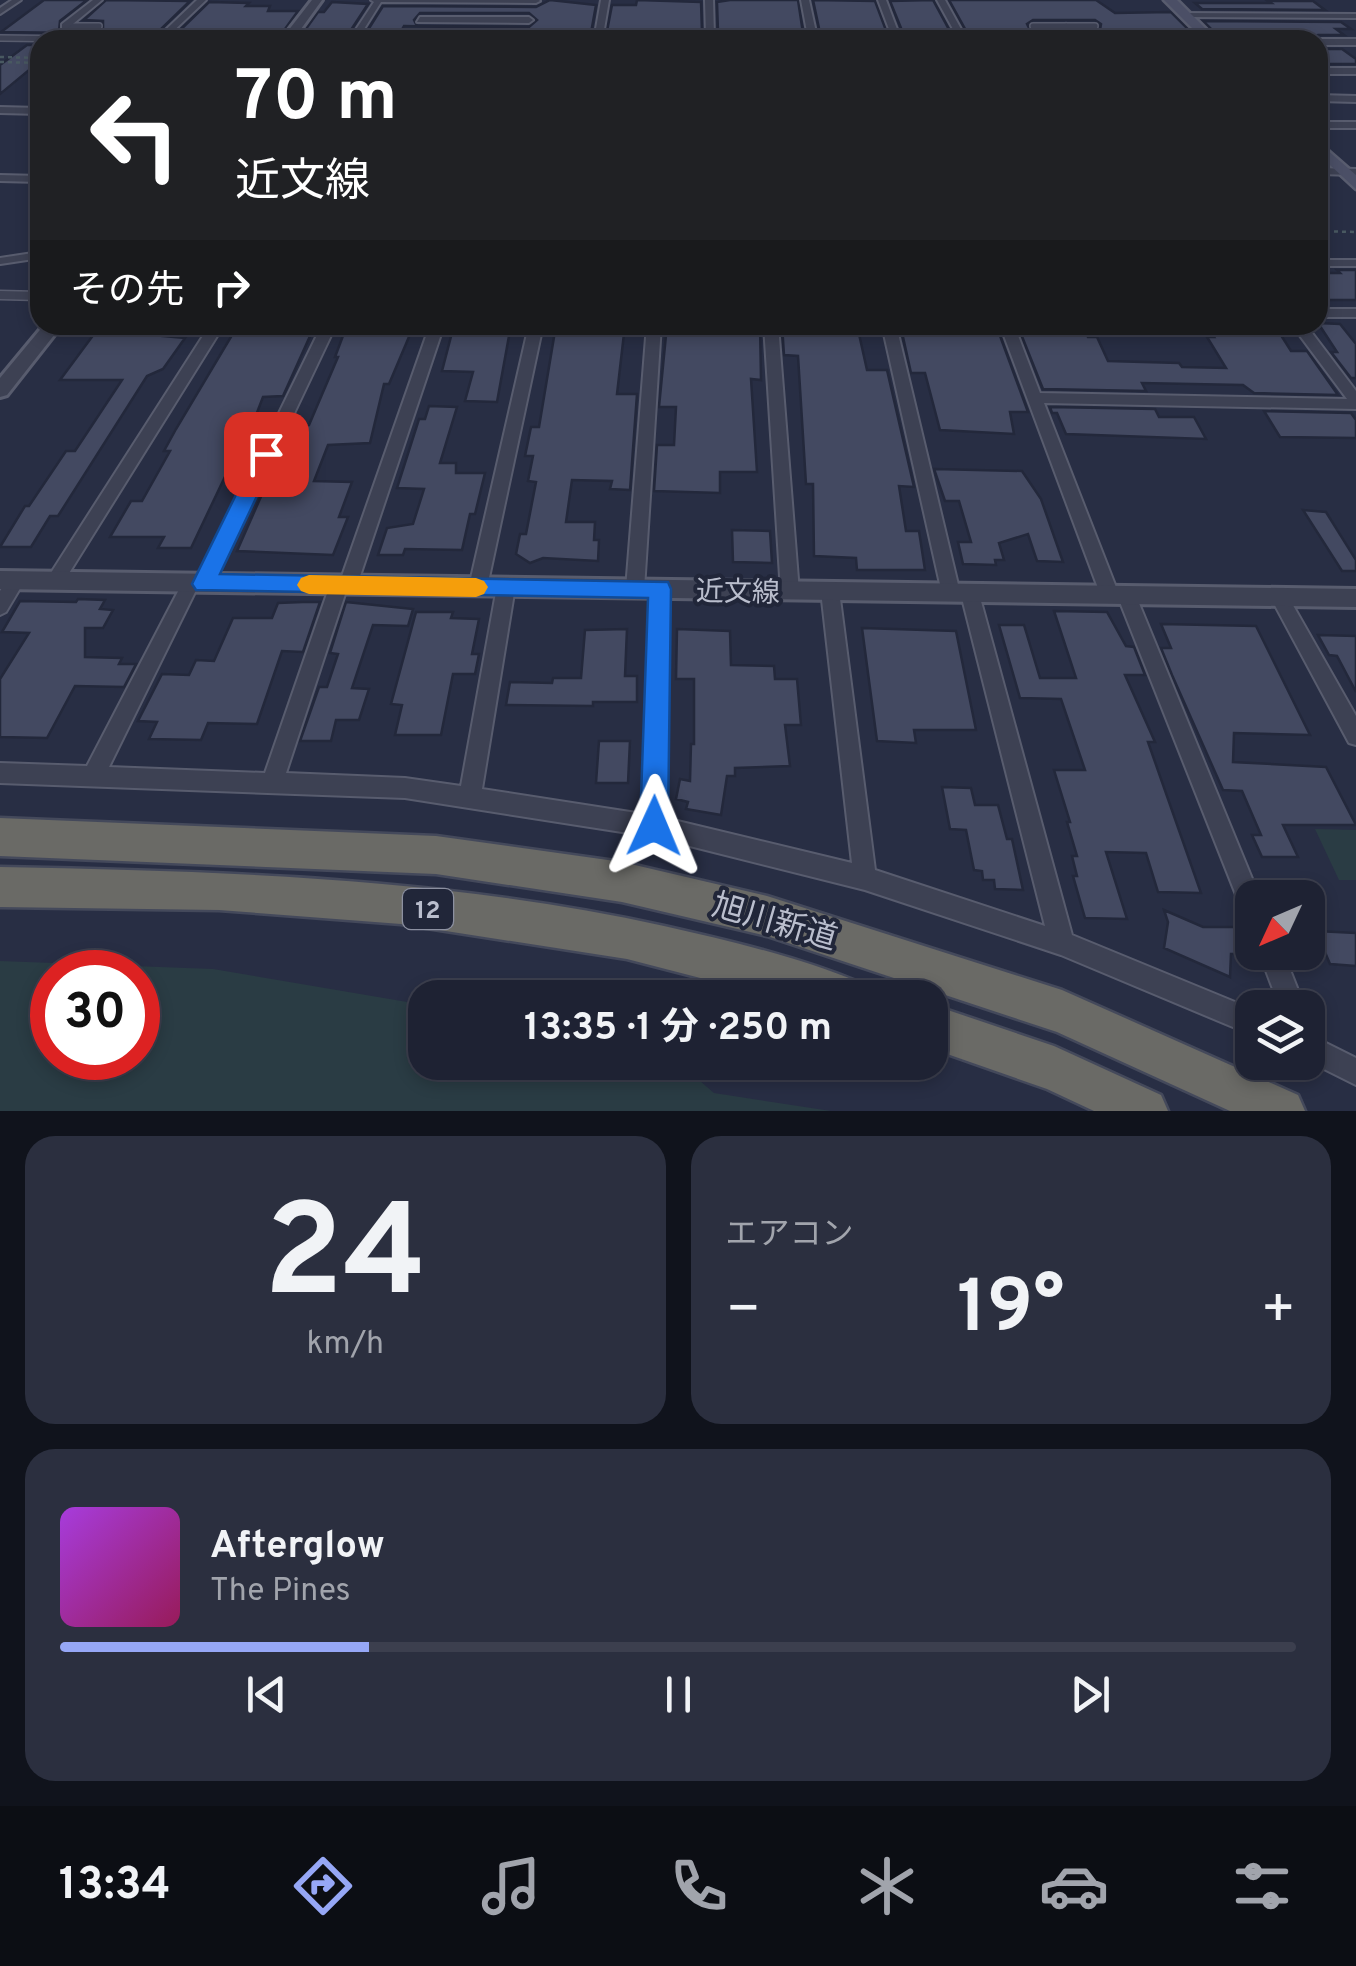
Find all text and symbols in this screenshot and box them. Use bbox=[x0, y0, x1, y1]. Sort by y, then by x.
text: 70 m bbox=[235, 56, 398, 145]
icon: left bbox=[70, 70, 200, 200]
text: 近文線 bbox=[235, 155, 370, 212]
icon: right bbox=[204, 260, 259, 315]
text: その先 bbox=[70, 268, 184, 317]
pin bbox=[224, 412, 309, 497]
icon: arrive bbox=[239, 427, 294, 482]
street label: 近文線 bbox=[696, 575, 780, 613]
position arrow bbox=[602, 774, 706, 878]
north arrow bbox=[1235, 880, 1325, 970]
map controls bbox=[1235, 880, 1325, 1080]
street label: 旭川新道 bbox=[707, 887, 841, 961]
road number: 12 bbox=[403, 889, 453, 929]
speed limit sign: 30 bbox=[30, 950, 160, 1080]
button: layers bbox=[1235, 990, 1325, 1080]
text: 13:35 · 1 分 · 250 m bbox=[524, 1005, 832, 1054]
text: 24 bbox=[264, 1177, 427, 1342]
text: エアコン bbox=[726, 1216, 854, 1256]
text: 19° bbox=[957, 1264, 1064, 1359]
text: − bbox=[726, 1277, 761, 1347]
text: + bbox=[1261, 1277, 1296, 1347]
text: km/h bbox=[306, 1325, 384, 1365]
text: Afterglow bbox=[210, 1523, 385, 1572]
text: The Pines bbox=[210, 1572, 351, 1612]
icon: previous bbox=[239, 1667, 294, 1722]
icon: pause bbox=[651, 1667, 706, 1722]
icon: next bbox=[1063, 1667, 1118, 1722]
icon: directions bbox=[288, 1851, 358, 1921]
icon: music bbox=[476, 1851, 546, 1921]
icon: phone bbox=[664, 1851, 734, 1921]
icon: climate bbox=[852, 1851, 922, 1921]
icon: car bbox=[1039, 1851, 1109, 1921]
icon: filters bbox=[1227, 1851, 1297, 1921]
text: 13:34 bbox=[59, 1858, 171, 1915]

